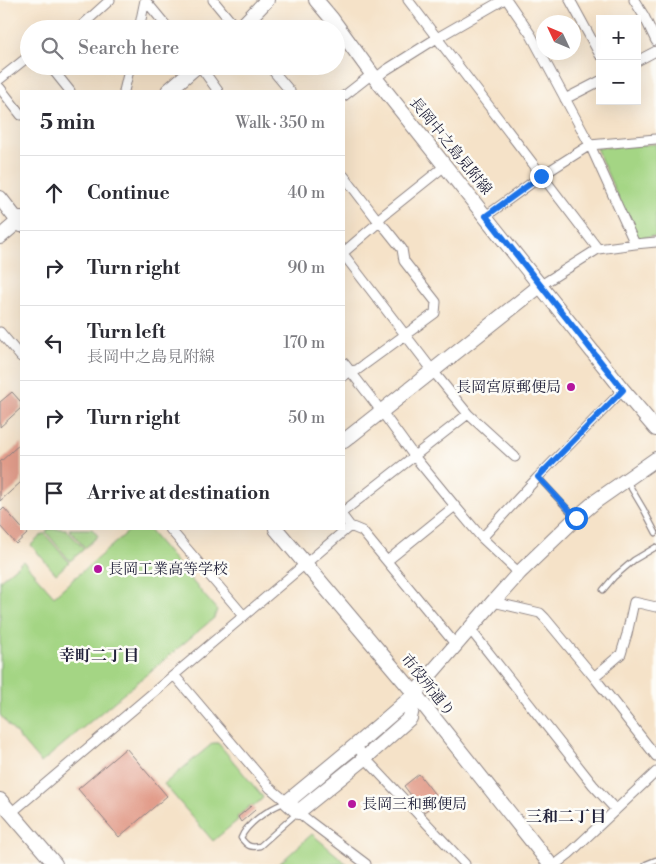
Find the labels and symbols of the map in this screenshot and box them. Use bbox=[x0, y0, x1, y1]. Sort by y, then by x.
north arrow bbox=[536, 15, 581, 60]
street label: 長岡中之島見附線 bbox=[405, 94, 496, 199]
route end bbox=[530, 165, 553, 188]
place label: 長岡宮原郵便局 bbox=[456, 378, 561, 397]
marker: 長岡宮原郵便局 bbox=[565, 381, 577, 393]
route start bbox=[565, 507, 588, 530]
place label: 長岡工業高等学校 bbox=[108, 560, 228, 579]
marker: 長岡工業高等学校 bbox=[92, 563, 104, 575]
district label: 幸町二丁目 bbox=[59, 646, 139, 666]
street label: 市役所通り bbox=[397, 650, 459, 720]
place label: 長岡三和郵便局 bbox=[362, 795, 467, 814]
marker: 長岡三和郵便局 bbox=[346, 798, 358, 810]
district label: 三和二丁目 bbox=[526, 807, 606, 827]

